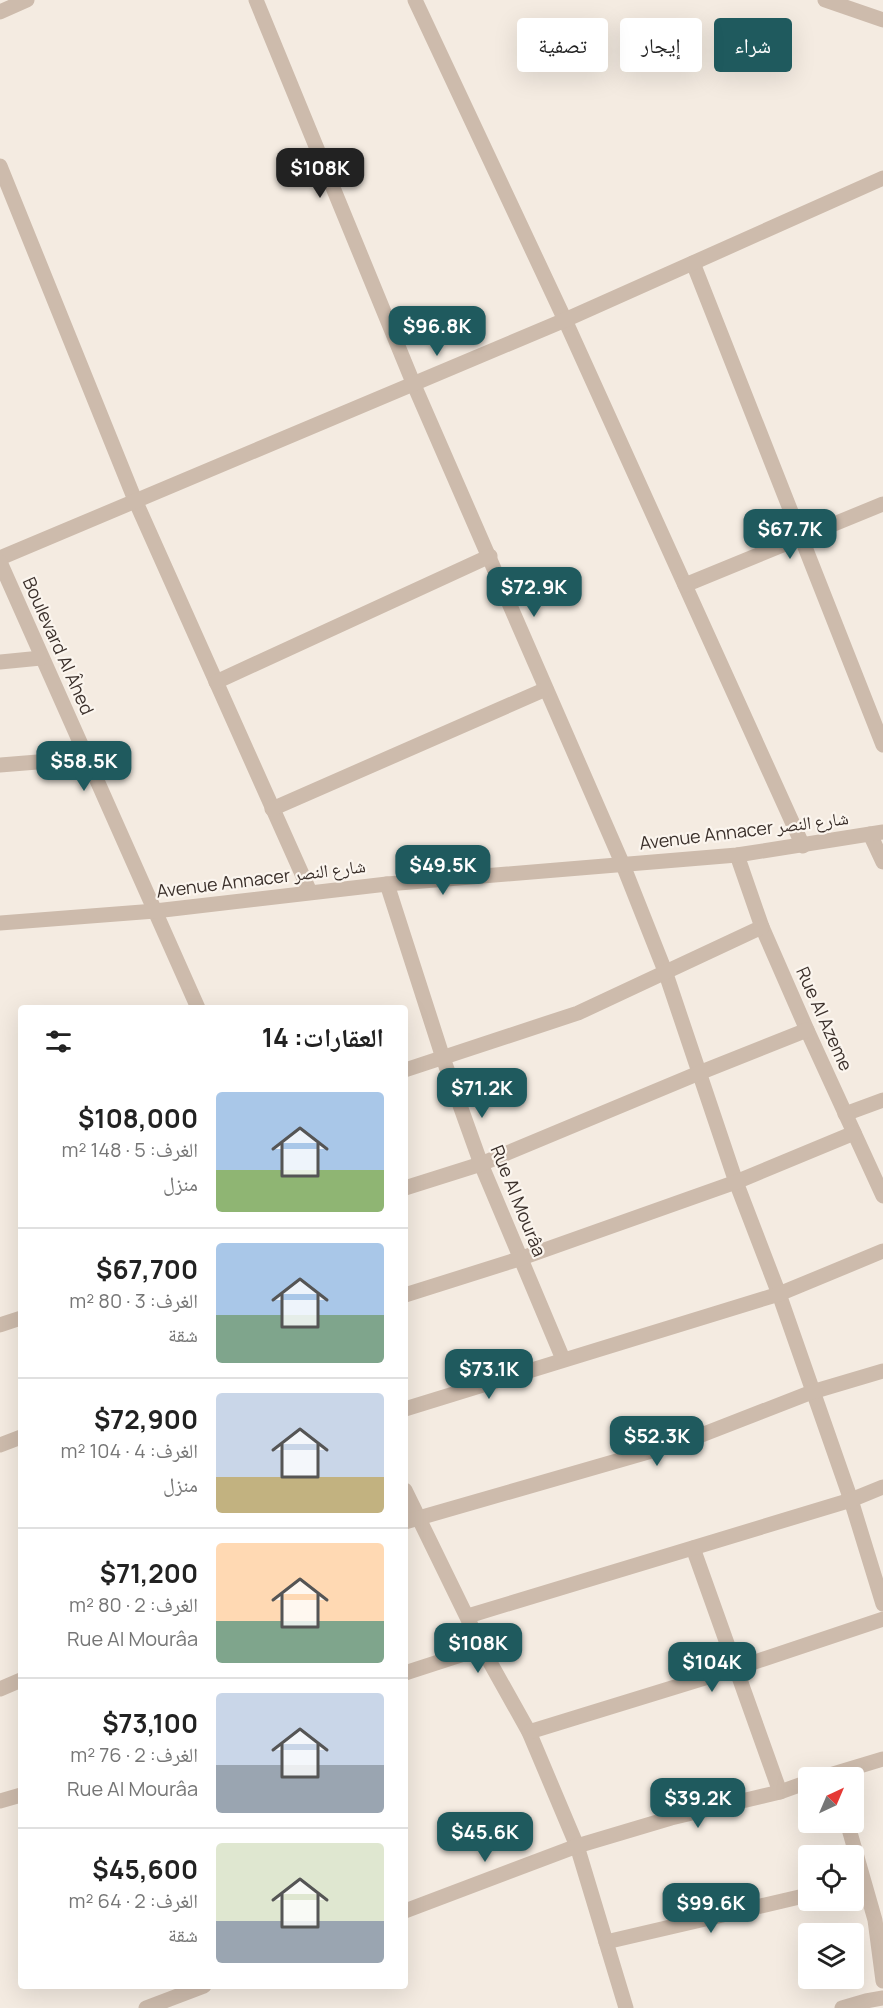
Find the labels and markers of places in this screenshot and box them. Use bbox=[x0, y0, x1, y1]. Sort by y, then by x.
pin: $108K bbox=[278, 148, 362, 199]
pin: $96.8K bbox=[388, 306, 486, 357]
pin: $67.7K bbox=[741, 509, 839, 560]
pin: $72.9K bbox=[485, 567, 583, 618]
pin: $58.5K bbox=[35, 741, 133, 792]
pin: $49.5K bbox=[394, 845, 492, 896]
pin: $71.2K bbox=[433, 1068, 531, 1119]
pin: $73.1K bbox=[440, 1349, 538, 1400]
pin: $52.3K bbox=[608, 1416, 706, 1467]
pin: $108K bbox=[436, 1623, 520, 1674]
pin: $104K bbox=[670, 1642, 754, 1693]
pin: $39.2K bbox=[649, 1778, 747, 1829]
pin: $45.6K bbox=[436, 1812, 534, 1863]
pin: $99.6K bbox=[662, 1883, 760, 1934]

